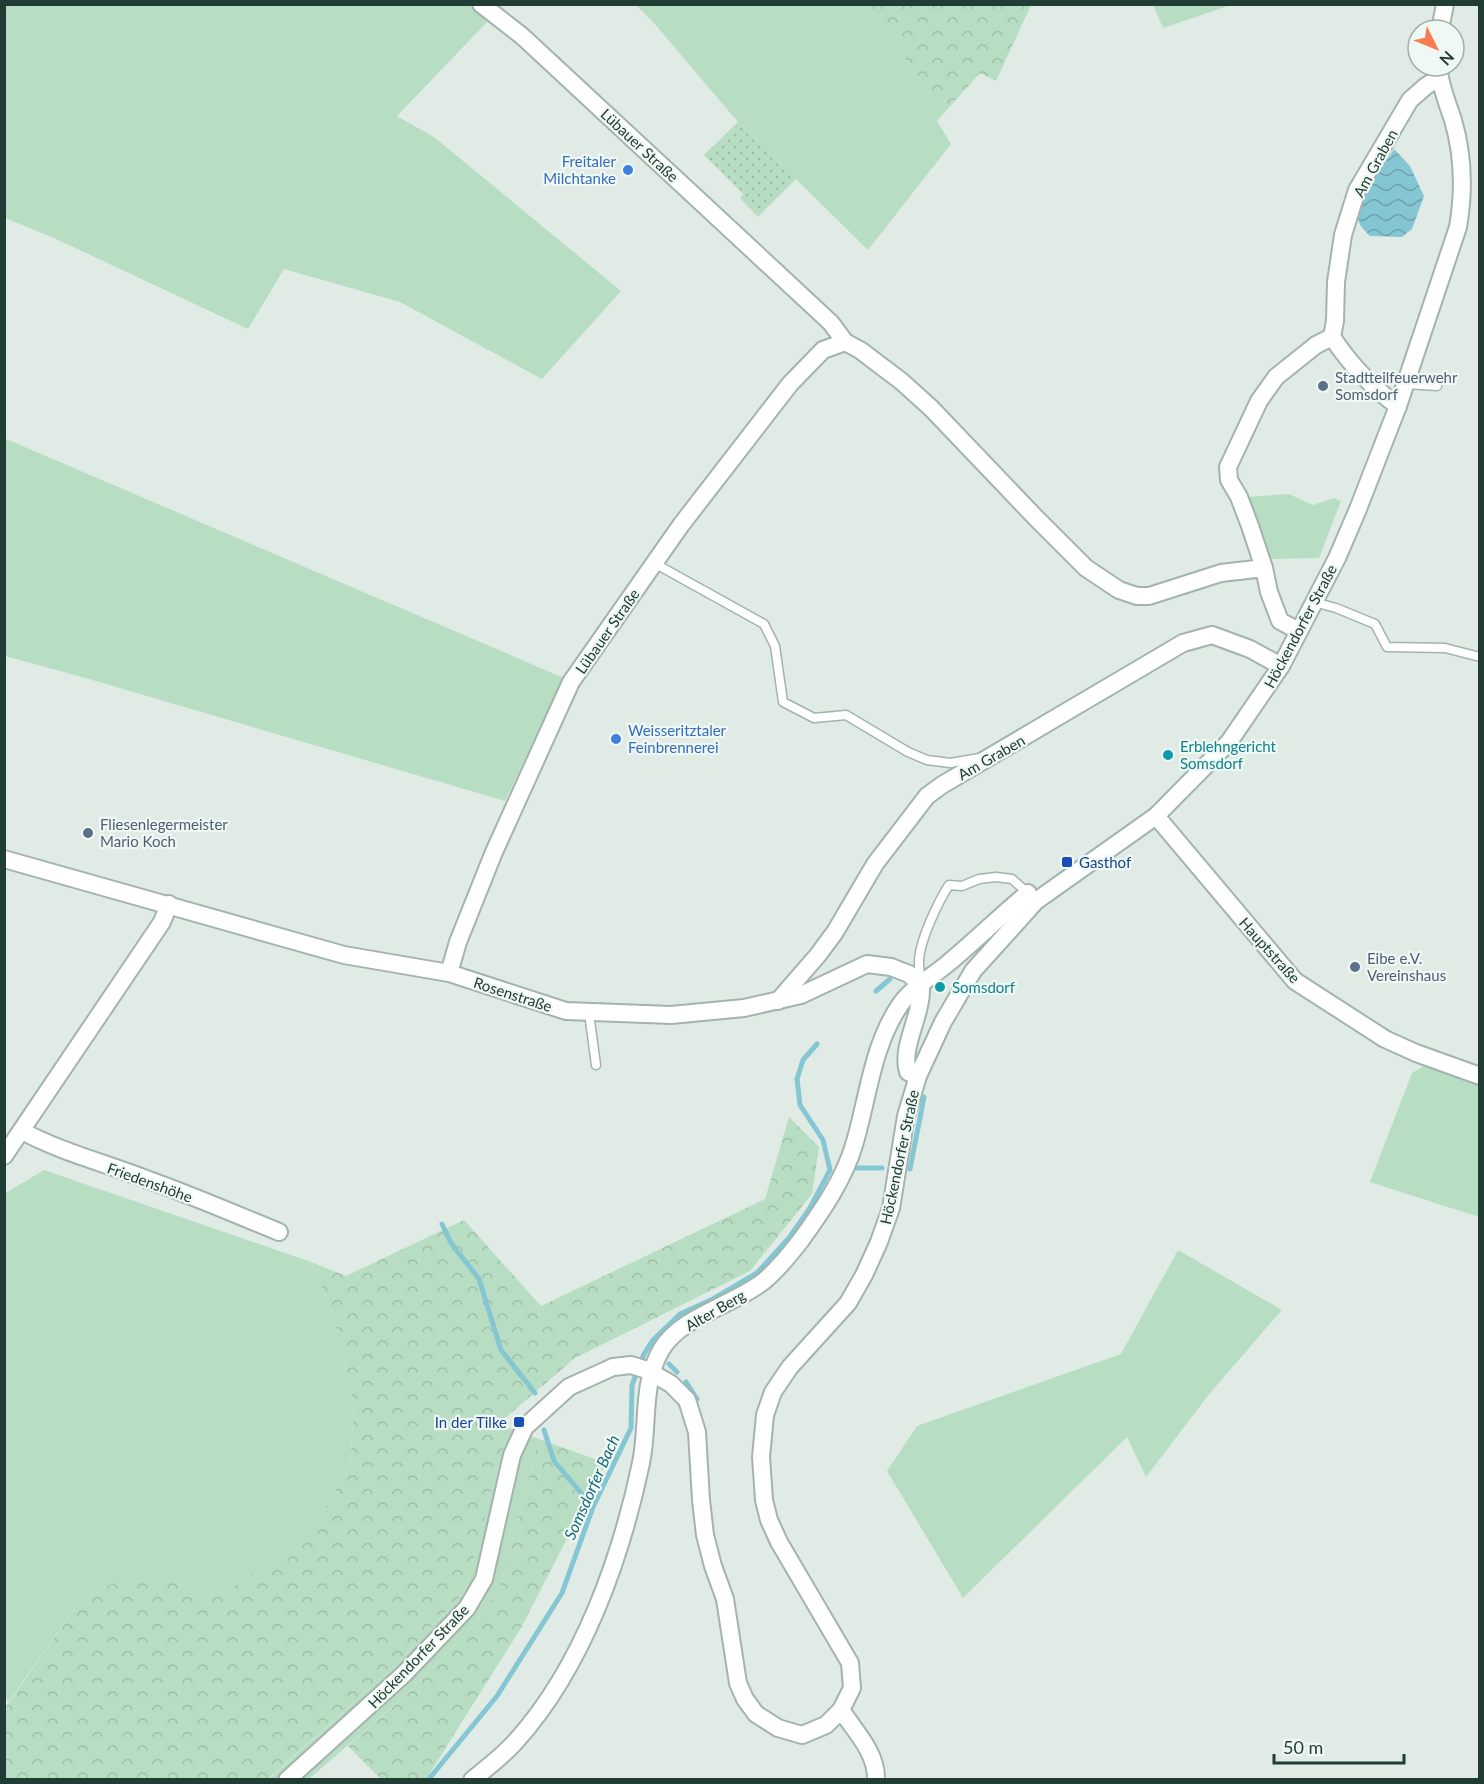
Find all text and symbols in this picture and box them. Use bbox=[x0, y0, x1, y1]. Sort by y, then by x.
north arrow bbox=[1406, 18, 1466, 78]
text: N bbox=[1436, 48, 1458, 70]
street label: Lübauer Straße bbox=[598, 105, 683, 186]
street label: Am Graben bbox=[1349, 126, 1401, 200]
place label: Freitaler Milchtanke bbox=[543, 152, 617, 187]
marker: Freitaler Milchtanke bbox=[621, 163, 635, 177]
place label: Stadtteilfeuerwehr Somsdorf bbox=[1335, 368, 1458, 403]
marker: Stadtteilfeuerwehr Somsdorf bbox=[1316, 379, 1330, 393]
street label: Höckendorfer Straße bbox=[1260, 561, 1340, 691]
street label: Lübauer Straße bbox=[571, 585, 643, 677]
place label: Weisseritztaler Feinbrennerei bbox=[628, 721, 727, 756]
street label: Am Graben bbox=[954, 731, 1028, 783]
marker: Weisseritztaler Feinbrennerei bbox=[609, 732, 623, 746]
place label: Erblehngericht Somsdorf bbox=[1180, 737, 1277, 772]
marker: Erblehngericht Somsdorf bbox=[1161, 748, 1175, 762]
place label: Fliesenlegermeister Mario Koch bbox=[100, 815, 228, 850]
marker: Fliesenlegermeister Mario Koch bbox=[81, 826, 95, 840]
place label: Gasthof bbox=[1079, 853, 1132, 871]
marker: Gasthof bbox=[1060, 855, 1074, 869]
street label: Hauptstraße bbox=[1236, 913, 1304, 987]
place label: Eibe e.V. Vereinshaus bbox=[1367, 949, 1446, 984]
marker: Eibe e.V. Vereinshaus bbox=[1348, 960, 1362, 974]
street label: Rosenstraße bbox=[471, 973, 555, 1015]
place label: Somsdorf bbox=[952, 978, 1016, 996]
marker: Somsdorf bbox=[933, 980, 947, 994]
street label: Höckendorfer Straße bbox=[876, 1088, 922, 1226]
street label: Friedenshöhe bbox=[105, 1158, 195, 1206]
street label: Alter Berg bbox=[682, 1285, 748, 1334]
place label: In der Tilke bbox=[435, 1413, 507, 1431]
marker: In der Tilke bbox=[512, 1415, 526, 1429]
water label: Somsdorfer Bach bbox=[559, 1432, 623, 1542]
street label: Höckendorfer Straße bbox=[364, 1600, 472, 1712]
scale bar bbox=[1274, 1727, 1404, 1765]
text: 50 m bbox=[1283, 1736, 1323, 1758]

